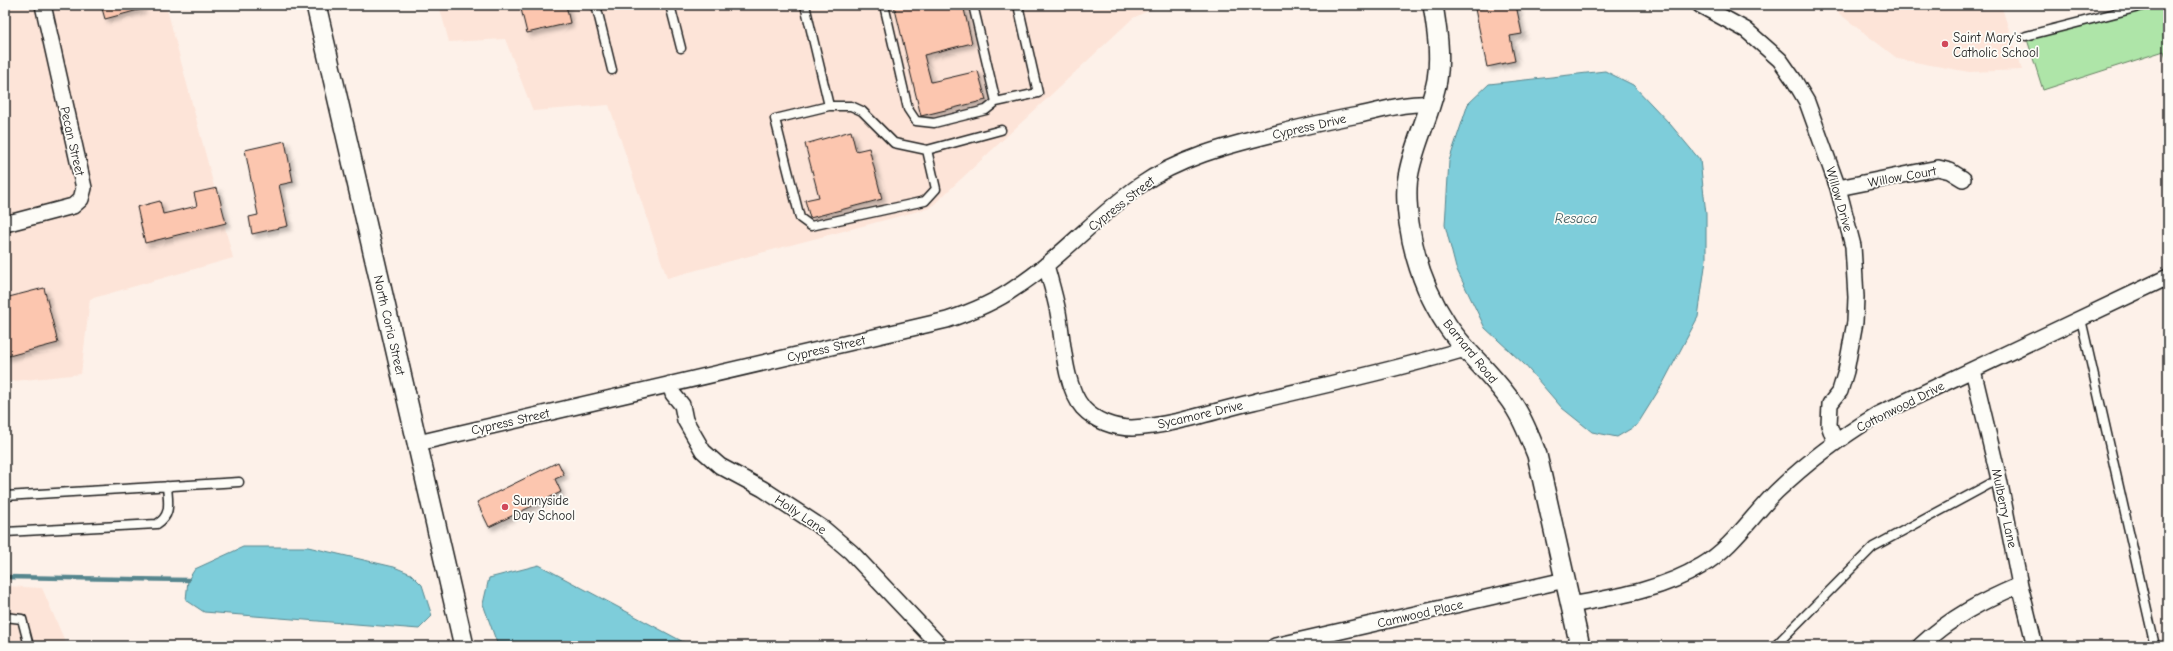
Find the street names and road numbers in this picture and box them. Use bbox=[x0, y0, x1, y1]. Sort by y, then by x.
street label: Pecan Street bbox=[57, 105, 88, 178]
street label: Cypress Drive bbox=[1271, 111, 1348, 142]
street label: Willow Court bbox=[1867, 163, 1939, 190]
street label: Willow Drive bbox=[1823, 165, 1856, 234]
street label: Cypress Street bbox=[1085, 172, 1158, 234]
street label: North Coria Street bbox=[371, 274, 409, 378]
street label: Barnard Road bbox=[1440, 316, 1501, 386]
street label: Cypress Street bbox=[786, 332, 868, 365]
street label: Cottonwood Drive bbox=[1854, 378, 1947, 435]
street label: Sycamore Drive bbox=[1156, 397, 1245, 432]
street label: Cypress Street bbox=[470, 405, 552, 438]
street label: Mulberry Lane bbox=[1989, 467, 2020, 550]
street label: Holly Lane bbox=[772, 492, 830, 537]
street label: Camwood Place bbox=[1376, 596, 1465, 631]

